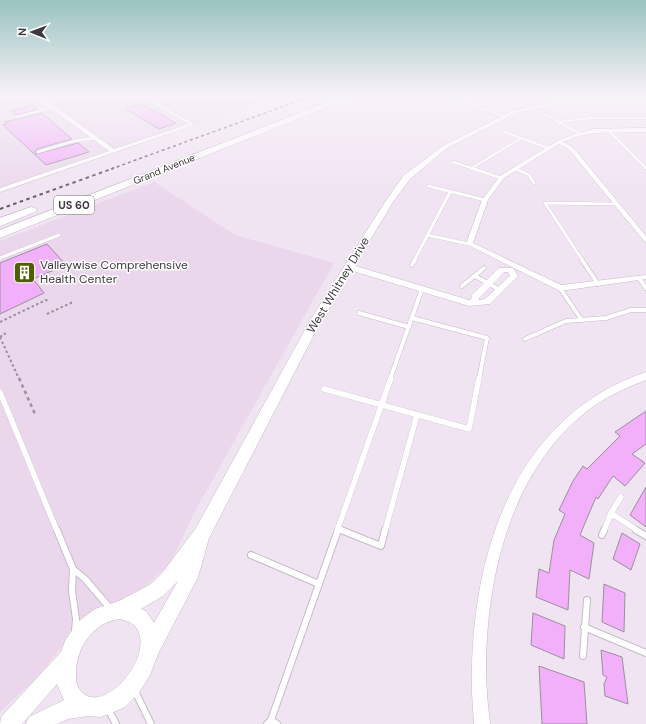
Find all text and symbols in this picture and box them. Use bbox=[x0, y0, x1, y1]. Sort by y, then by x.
north arrow bbox=[12, 12, 52, 52]
text: N bbox=[15, 28, 29, 36]
street label: Grand Avenue bbox=[131, 151, 197, 187]
road number: US 60 bbox=[54, 196, 94, 214]
street label: West Whitney Drive bbox=[303, 234, 373, 336]
place label: Valleywise Comprehensive Health Center bbox=[40, 257, 188, 287]
building icon: Valleywise Comprehensive Health Center bbox=[12, 259, 38, 285]

